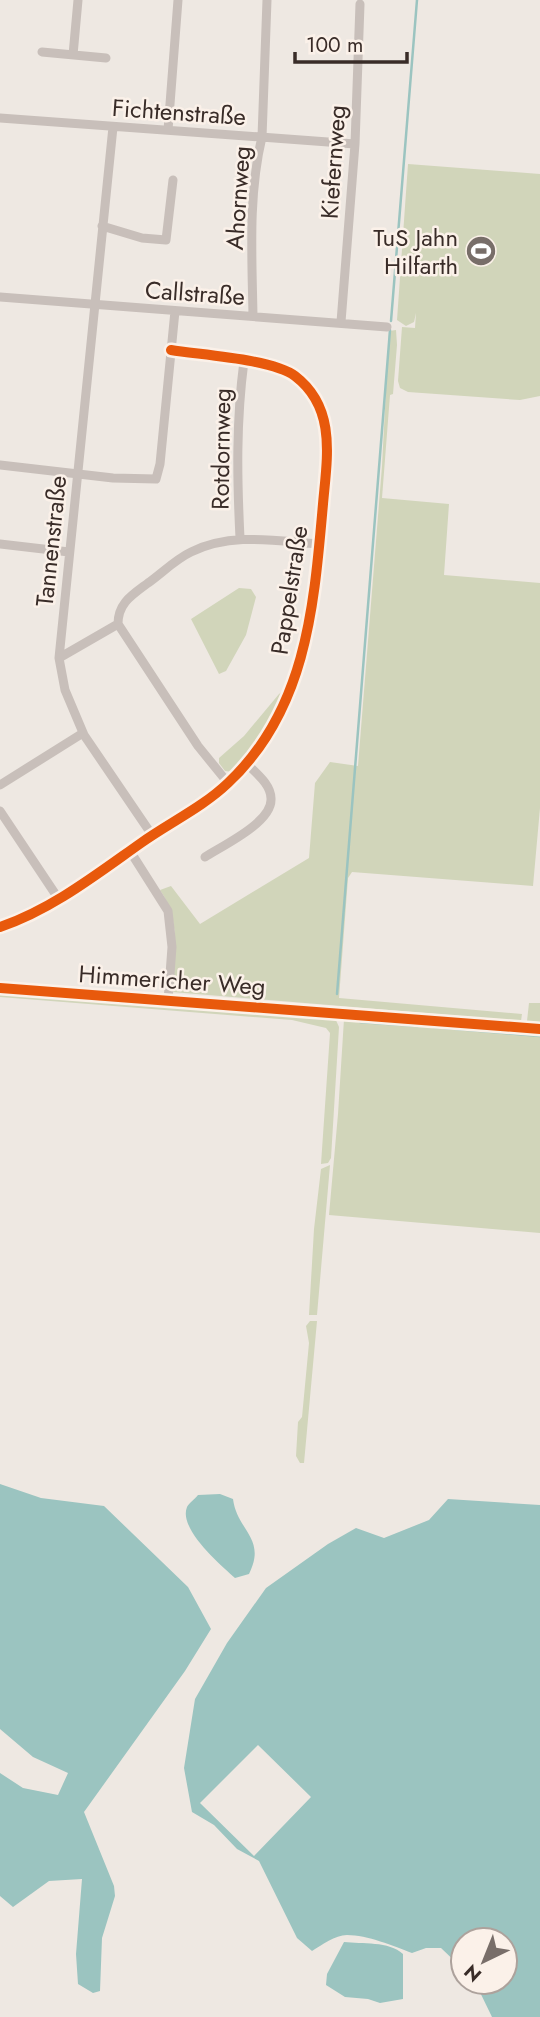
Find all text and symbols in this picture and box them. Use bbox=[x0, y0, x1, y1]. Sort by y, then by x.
scale bar bbox=[295, 21, 407, 65]
text: 100 m bbox=[306, 30, 363, 60]
street label: Fichtenstraße bbox=[111, 90, 247, 134]
street label: Kiefernweg bbox=[312, 104, 354, 220]
street label: Ahornweg bbox=[217, 145, 259, 251]
place label: TuS Jahn Hilfarth bbox=[373, 220, 458, 283]
sports icon: TuS Jahn Hilfarth bbox=[464, 234, 498, 268]
street label: Callstraße bbox=[144, 272, 246, 314]
street label: Rotdornweg bbox=[202, 388, 240, 510]
street label: Tannenstraße bbox=[27, 474, 75, 608]
street label: Pappelstraße bbox=[262, 523, 316, 657]
street label: Himmericher Weg bbox=[77, 956, 267, 1004]
north arrow bbox=[449, 1926, 519, 1996]
text: N bbox=[458, 1958, 487, 1988]

